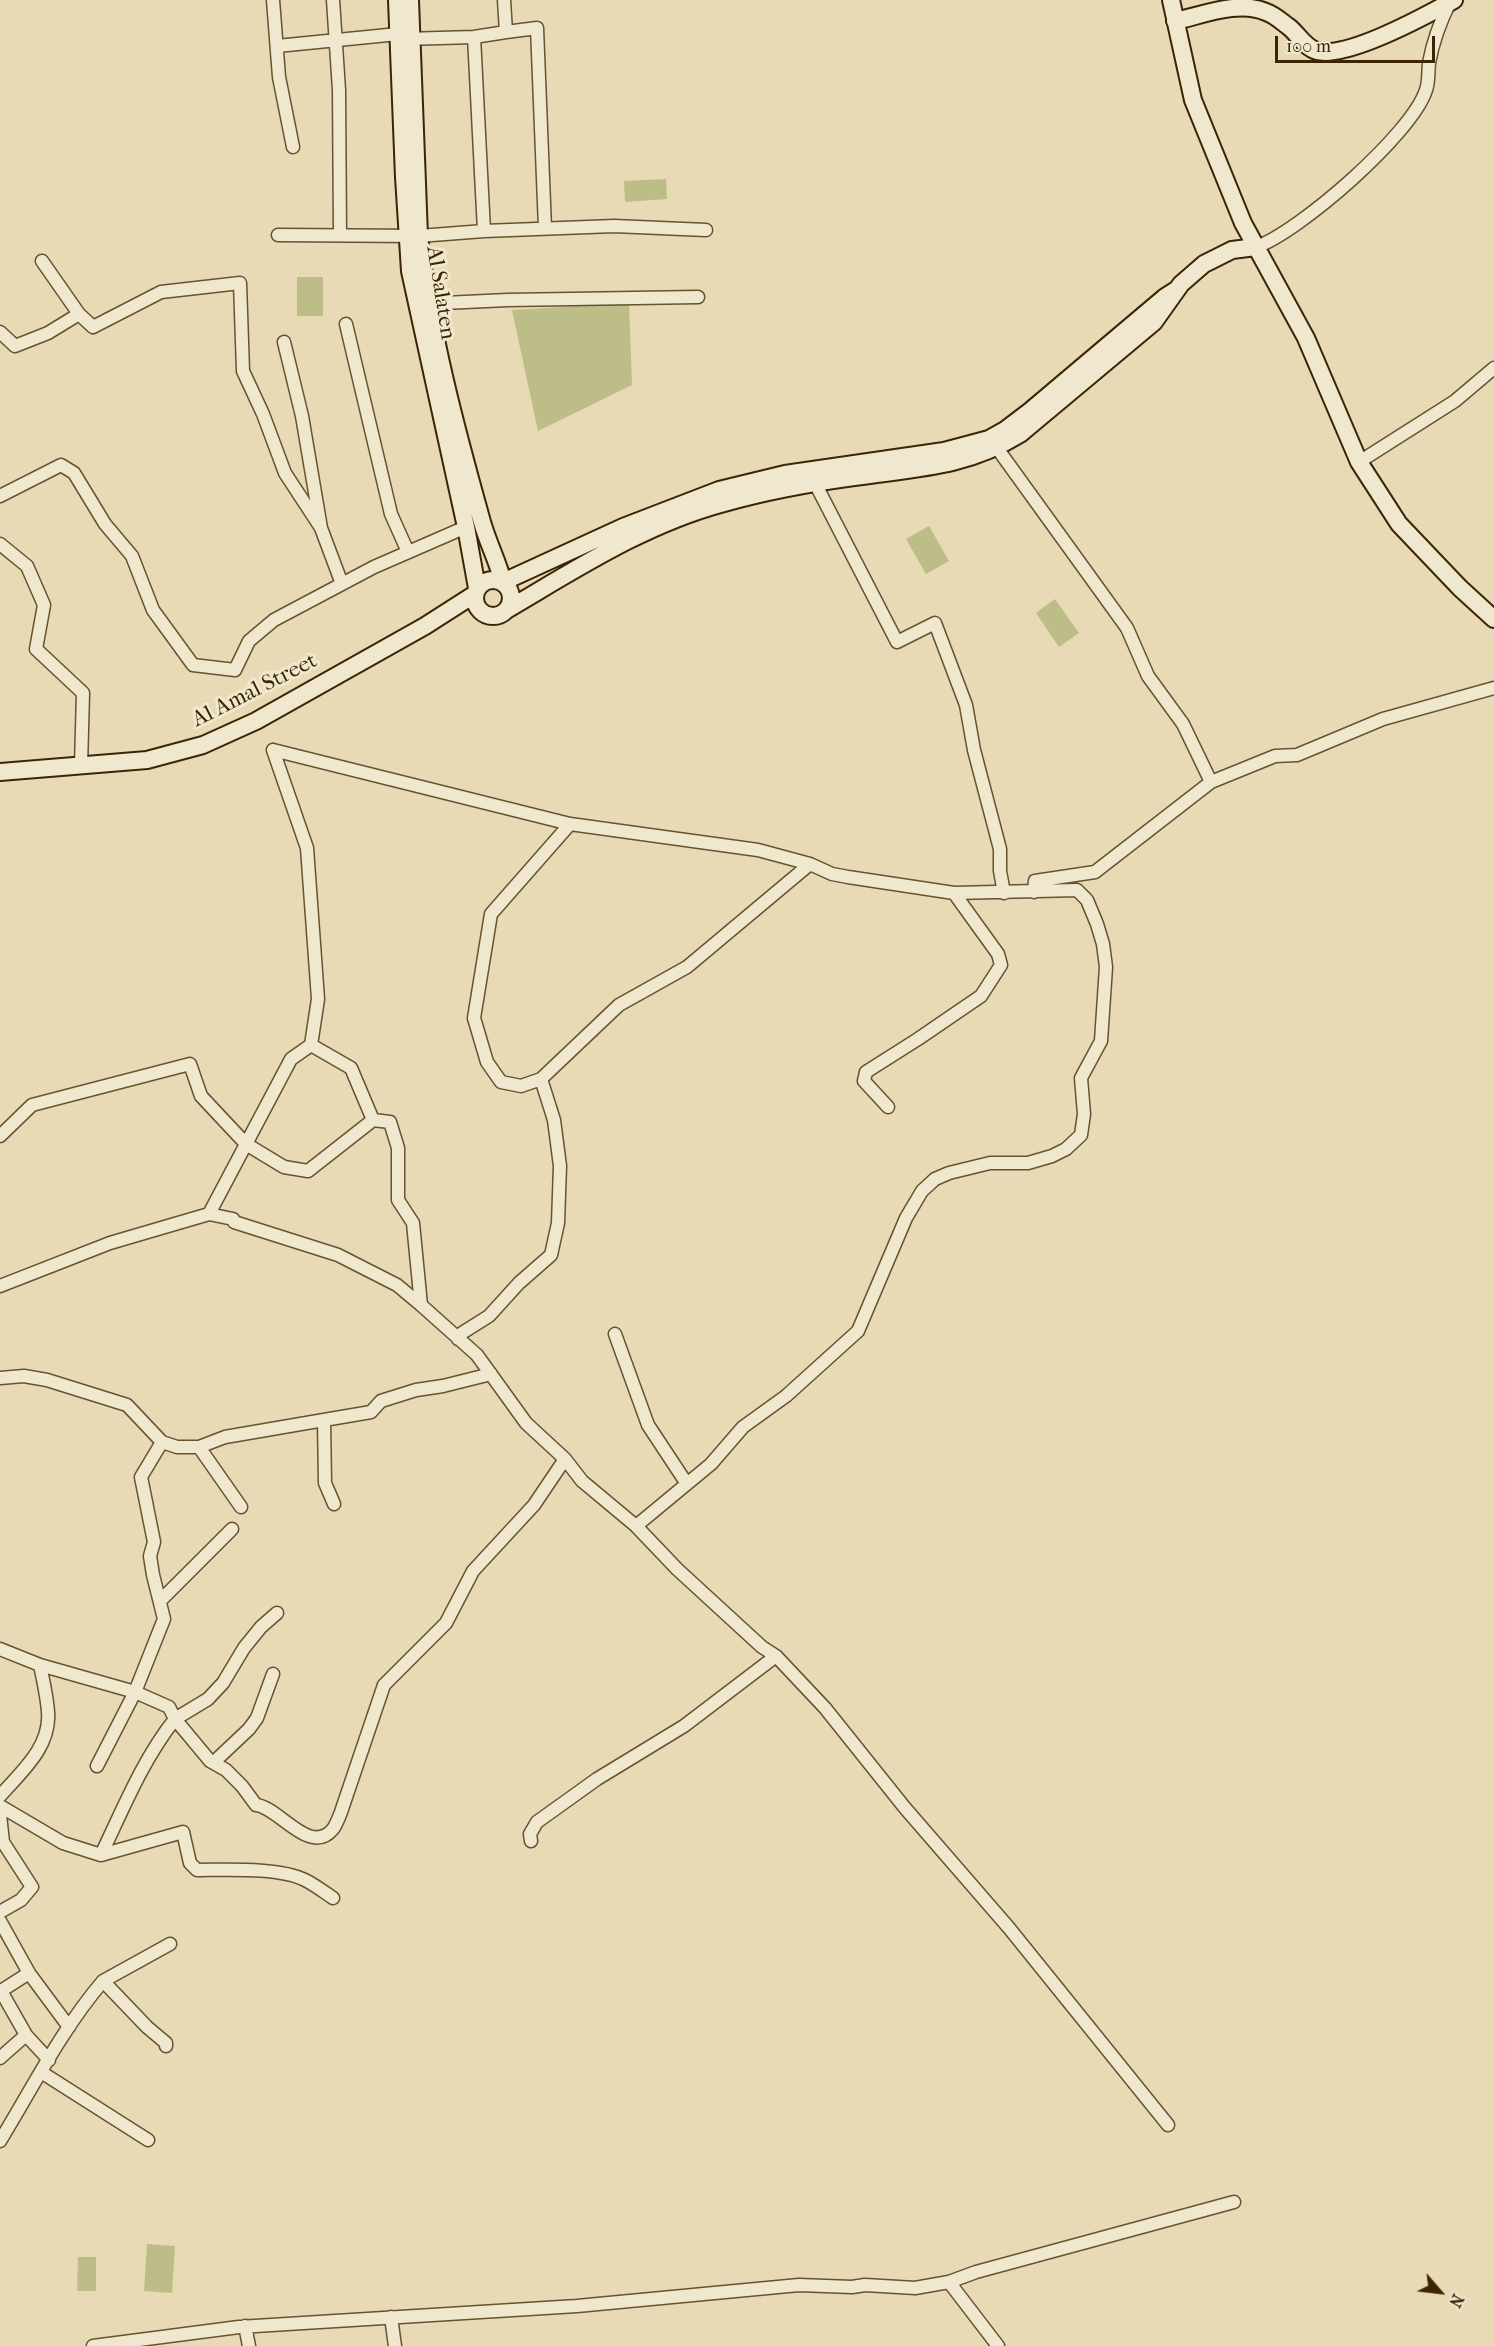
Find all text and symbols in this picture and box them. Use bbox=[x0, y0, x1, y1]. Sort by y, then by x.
scale bar bbox=[1278, 24, 1438, 62]
text: 100 m bbox=[1286, 36, 1331, 57]
street label: Al Salaten bbox=[420, 244, 460, 342]
street label: Al Amal Street bbox=[188, 648, 322, 734]
north arrow bbox=[1410, 2262, 1470, 2322]
text: N bbox=[1445, 2291, 1468, 2310]

